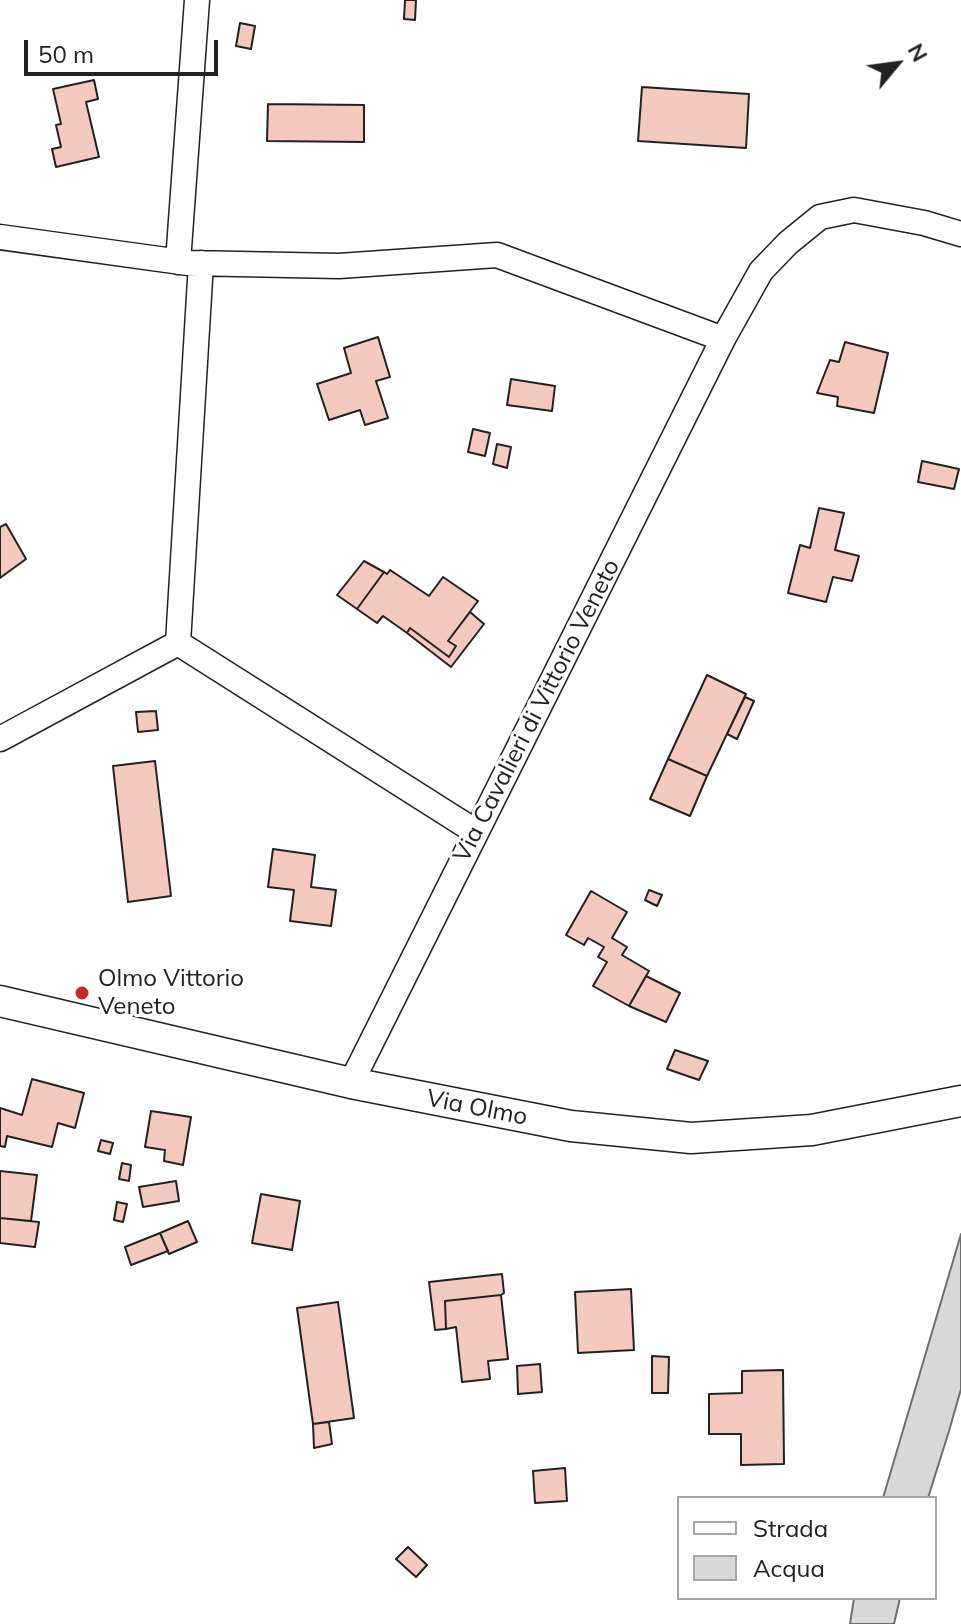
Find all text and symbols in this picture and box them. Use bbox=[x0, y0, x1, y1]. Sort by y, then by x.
scale bar bbox=[28, 24, 222, 74]
north arrow bbox=[857, 24, 937, 104]
text: N bbox=[902, 38, 934, 66]
text: 50 m bbox=[38, 39, 94, 69]
street label: Via Cavalieri di Vittorio Veneto bbox=[448, 555, 626, 867]
place label: Olmo Vittorio Veneto bbox=[98, 965, 244, 1021]
marker: Olmo Vittorio Veneto bbox=[73, 984, 91, 1002]
street label: Via Olmo bbox=[424, 1084, 530, 1132]
legend bbox=[677, 1496, 937, 1600]
text: Strada bbox=[753, 1513, 828, 1543]
text: Acqua bbox=[753, 1553, 825, 1583]

